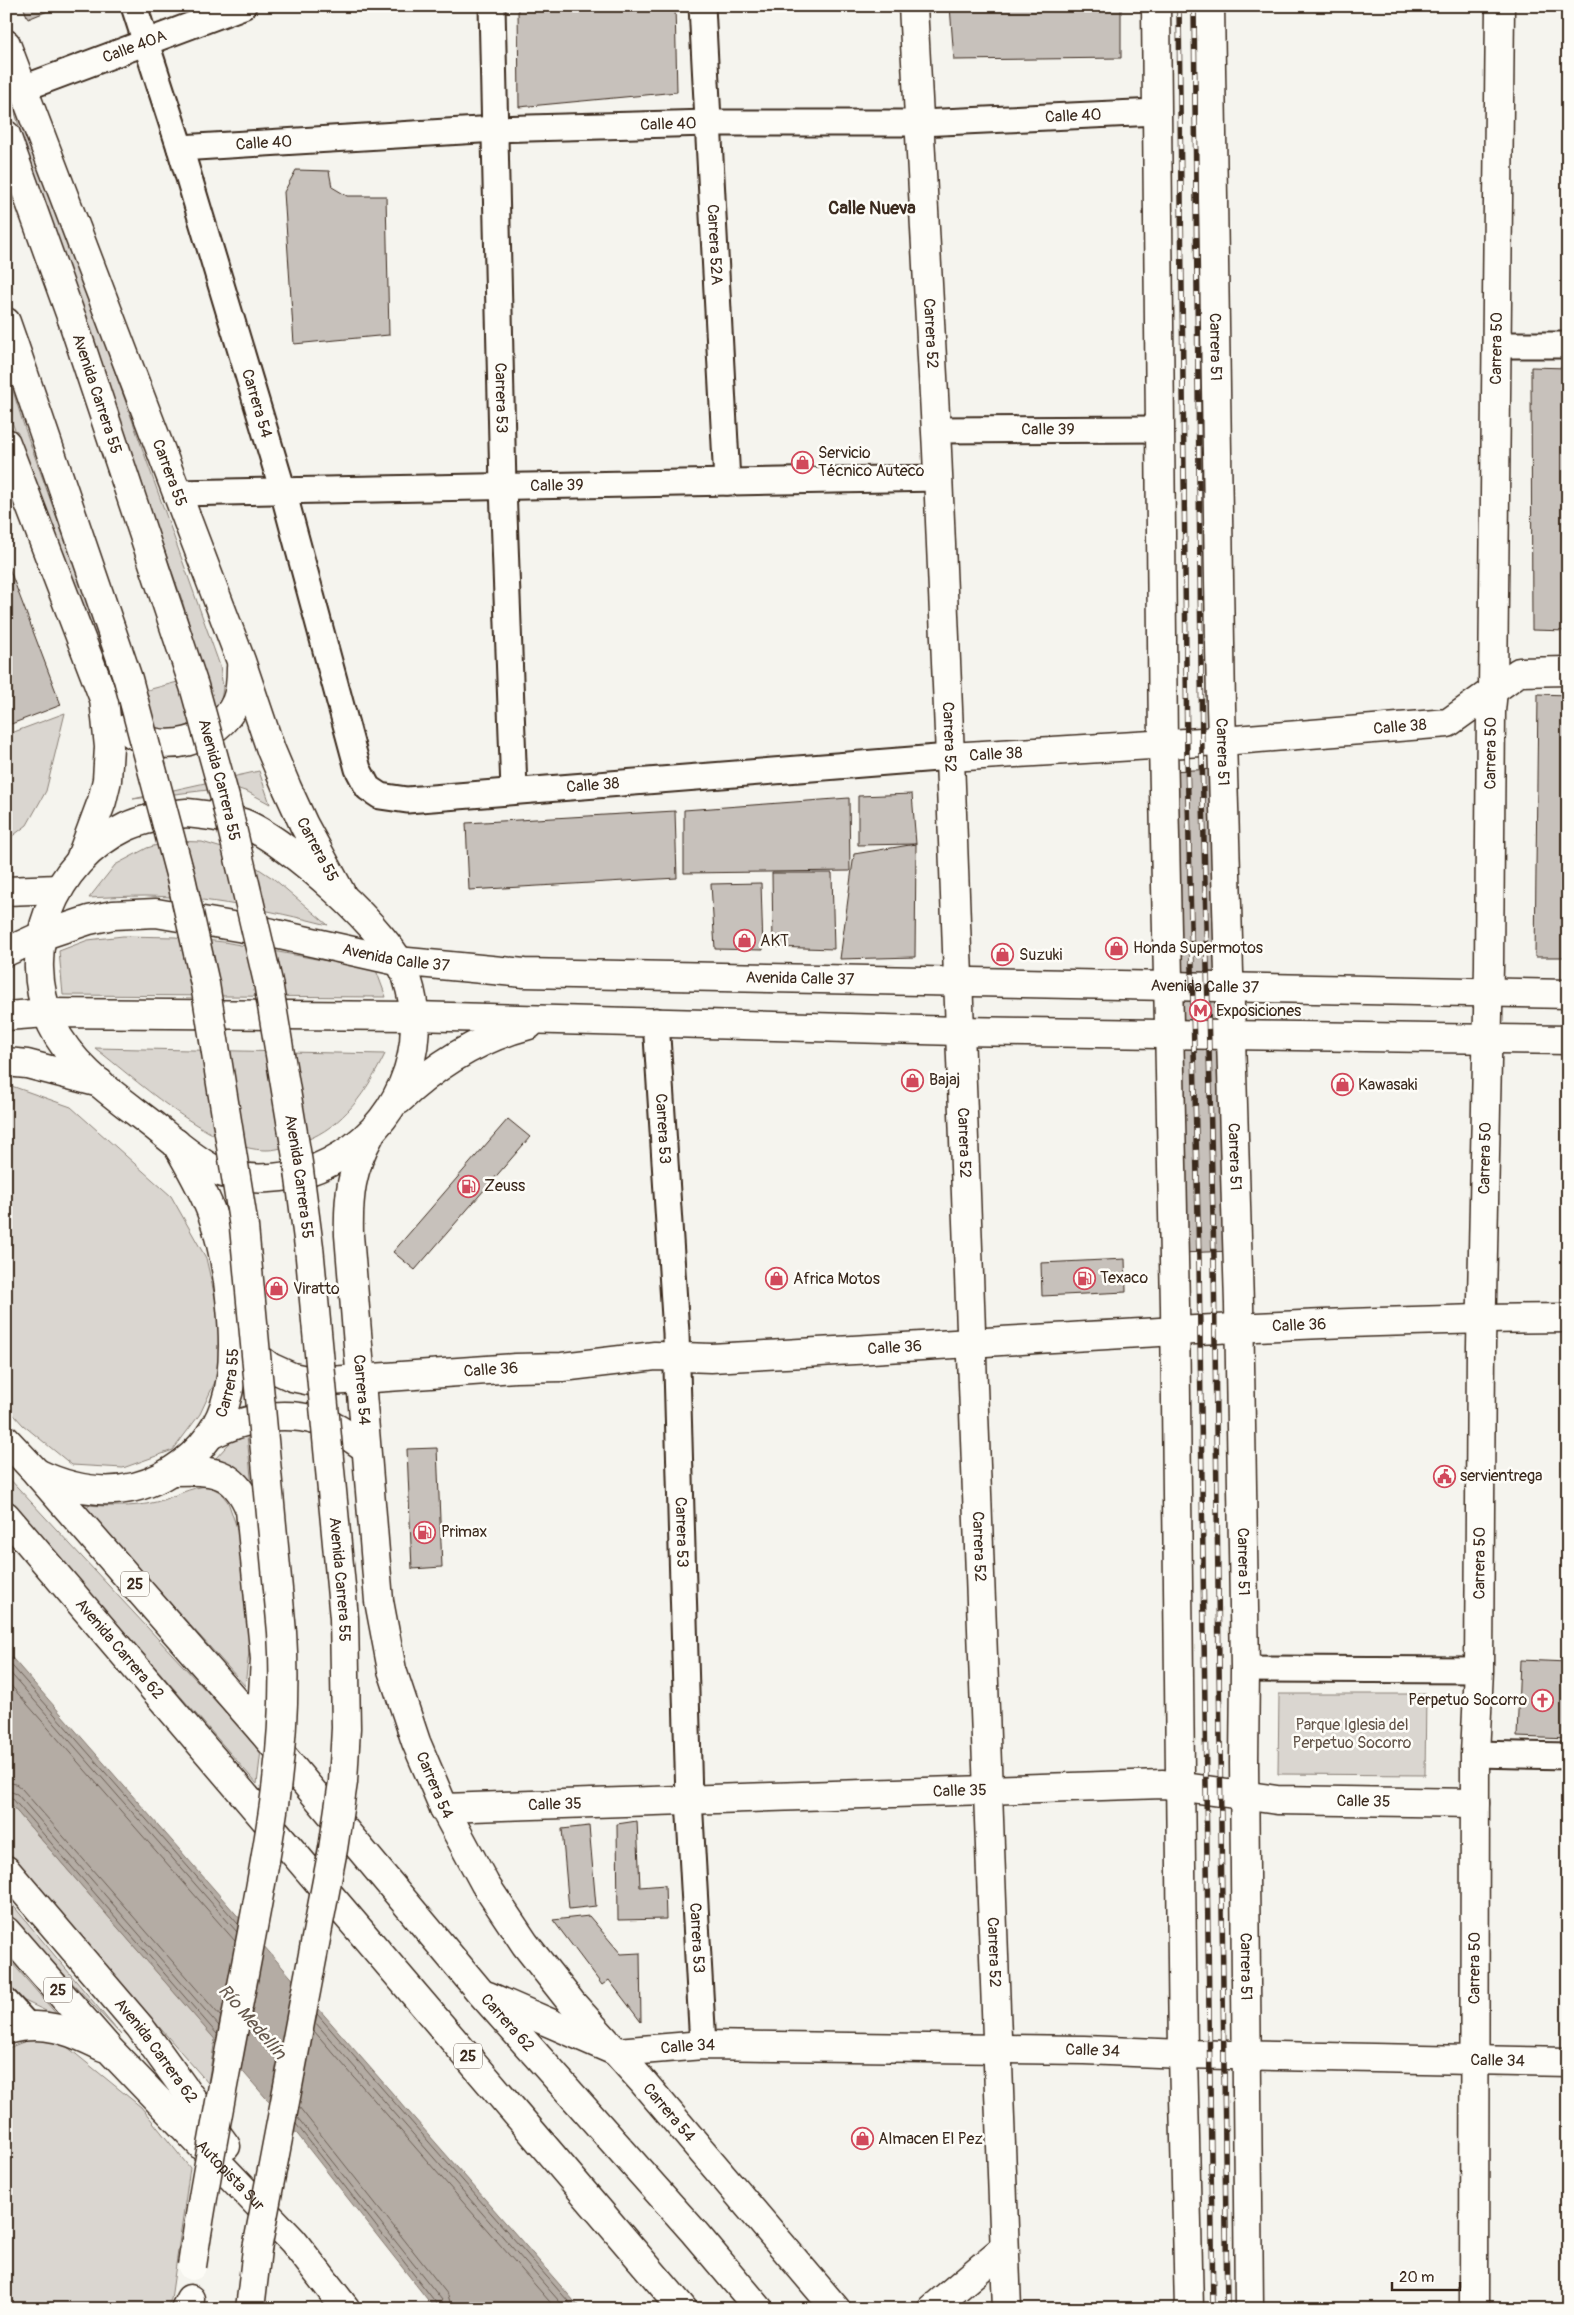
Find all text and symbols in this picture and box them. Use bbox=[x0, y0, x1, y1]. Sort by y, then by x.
street label: Calle 40A bbox=[100, 26, 169, 68]
street label: Calle 40 bbox=[1044, 105, 1102, 127]
street label: Calle 40 bbox=[640, 113, 697, 135]
street label: Calle 40 bbox=[235, 131, 293, 155]
district label: Calle Nueva bbox=[828, 197, 916, 220]
street label: Carrera 52A bbox=[702, 204, 727, 286]
street label: Carrera 52 bbox=[919, 298, 943, 369]
street label: Carrera 50 bbox=[1486, 312, 1507, 385]
street label: Carrera 51 bbox=[1205, 313, 1226, 381]
street label: Avenida Carrera 55 bbox=[68, 331, 126, 457]
street label: Carrera 53 bbox=[490, 362, 512, 433]
street label: Carrera 54 bbox=[237, 367, 276, 440]
street label: Calle 39 bbox=[1021, 419, 1075, 440]
street label: Carrera 55 bbox=[148, 436, 191, 509]
place label: Servicio Técnico Auteco bbox=[818, 443, 925, 481]
shop icon: Servicio Técnico Auteco bbox=[790, 450, 814, 474]
street label: Calle 39 bbox=[530, 475, 584, 496]
street label: Carrera 52 bbox=[938, 701, 960, 773]
street label: Calle 38 bbox=[1373, 715, 1427, 739]
street label: Avenida Carrera 55 bbox=[194, 717, 245, 843]
street label: Carrera 50 bbox=[1480, 717, 1501, 790]
street label: Carrera 51 bbox=[1211, 718, 1233, 786]
street label: Calle 38 bbox=[969, 743, 1023, 766]
street label: Calle 38 bbox=[566, 773, 620, 797]
street label: Carrera 55 bbox=[292, 814, 343, 885]
shop icon: AKT bbox=[732, 929, 756, 953]
place label: AKT bbox=[760, 931, 789, 951]
shop icon: Honda Supermotos bbox=[1105, 936, 1129, 960]
place label: Honda Supermotos bbox=[1133, 938, 1263, 958]
street label: Avenida Calle 37 bbox=[340, 939, 451, 976]
shop icon: Suzuki bbox=[991, 943, 1015, 967]
place label: Suzuki bbox=[1019, 945, 1062, 965]
street label: Avenida Calle 37 bbox=[745, 967, 855, 990]
street label: Avenida Calle 37 bbox=[1150, 976, 1260, 998]
metro station icon: Exposiciones bbox=[1188, 999, 1212, 1023]
place label: Exposiciones bbox=[1216, 1001, 1301, 1021]
shop icon: Bajaj bbox=[901, 1068, 925, 1092]
place label: Bajaj bbox=[929, 1070, 960, 1090]
shop icon: Kawasaki bbox=[1330, 1073, 1354, 1097]
place label: Kawasaki bbox=[1358, 1075, 1418, 1095]
street label: Carrera 53 bbox=[651, 1093, 675, 1165]
street label: Carrera 52 bbox=[953, 1107, 975, 1179]
street label: Avenida Carrera 55 bbox=[280, 1113, 318, 1240]
street label: Carrera 51 bbox=[1224, 1122, 1246, 1191]
street label: Carrera 50 bbox=[1474, 1122, 1496, 1195]
fuel station icon: Zeuss bbox=[456, 1174, 480, 1198]
place label: Zeuss bbox=[484, 1176, 525, 1196]
fuel station icon: Texaco bbox=[1072, 1266, 1096, 1290]
shop icon: Africa Motos bbox=[765, 1267, 789, 1291]
place label: Texaco bbox=[1100, 1268, 1148, 1288]
place label: Africa Motos bbox=[793, 1269, 880, 1289]
shop icon: Viratto bbox=[265, 1277, 289, 1301]
place label: Viratto bbox=[293, 1279, 340, 1299]
street label: Calle 36 bbox=[1272, 1314, 1327, 1336]
street label: Calle 36 bbox=[867, 1336, 923, 1359]
street label: Carrera 55 bbox=[211, 1348, 243, 1421]
street label: Carrera 54 bbox=[349, 1354, 375, 1426]
street label: Calle 36 bbox=[463, 1358, 519, 1382]
public building icon: servientrega bbox=[1432, 1464, 1456, 1488]
place label: servientrega bbox=[1460, 1466, 1542, 1486]
street label: Carrera 53 bbox=[671, 1497, 693, 1568]
street label: Carrera 52 bbox=[968, 1511, 990, 1582]
street label: Avenida Carrera 55 bbox=[325, 1516, 354, 1642]
fuel station icon: Primax bbox=[413, 1520, 437, 1544]
place label: Primax bbox=[441, 1522, 487, 1542]
street label: Carrera 51 bbox=[1233, 1527, 1254, 1596]
street label: Carrera 50 bbox=[1469, 1527, 1490, 1599]
road number: 25 bbox=[121, 1572, 149, 1596]
street label: Avenida Carrera 62 bbox=[71, 1595, 168, 1704]
church icon: Perpetuo Socorro bbox=[1531, 1688, 1555, 1712]
place label: Perpetuo Socorro bbox=[1408, 1690, 1527, 1710]
park label: Parque Iglesia del Perpetuo Socorro bbox=[1293, 1715, 1412, 1753]
street label: Carrera 54 bbox=[411, 1749, 458, 1822]
street label: Calle 35 bbox=[932, 1780, 987, 1802]
street label: Calle 35 bbox=[1336, 1791, 1391, 1812]
street label: Calle 35 bbox=[528, 1793, 582, 1815]
street label: Carrera 53 bbox=[685, 1902, 709, 1974]
street label: Carrera 52 bbox=[983, 1917, 1005, 1988]
street label: Carrera 50 bbox=[1465, 1932, 1485, 2004]
street label: Carrera 51 bbox=[1236, 1933, 1256, 2001]
road number: 25 bbox=[44, 1978, 72, 2002]
water label: Río Medellín bbox=[213, 1980, 292, 2065]
street label: Carrera 62 bbox=[476, 1990, 539, 2056]
street label: Avenida Carrera 62 bbox=[110, 1994, 202, 2107]
street label: Calle 34 bbox=[660, 2035, 715, 2058]
street label: Calle 34 bbox=[1065, 2040, 1120, 2061]
road number: 25 bbox=[454, 2044, 482, 2068]
street label: Calle 34 bbox=[1470, 2050, 1525, 2071]
street label: Carrera 54 bbox=[638, 2079, 700, 2146]
shop icon: Almacen El Pez bbox=[850, 2127, 874, 2151]
place label: Almacen El Pez bbox=[878, 2129, 983, 2149]
street label: Autopista Sur bbox=[192, 2136, 269, 2216]
scale bar bbox=[1392, 2260, 1459, 2292]
text: 20 m bbox=[1399, 2268, 1434, 2287]

